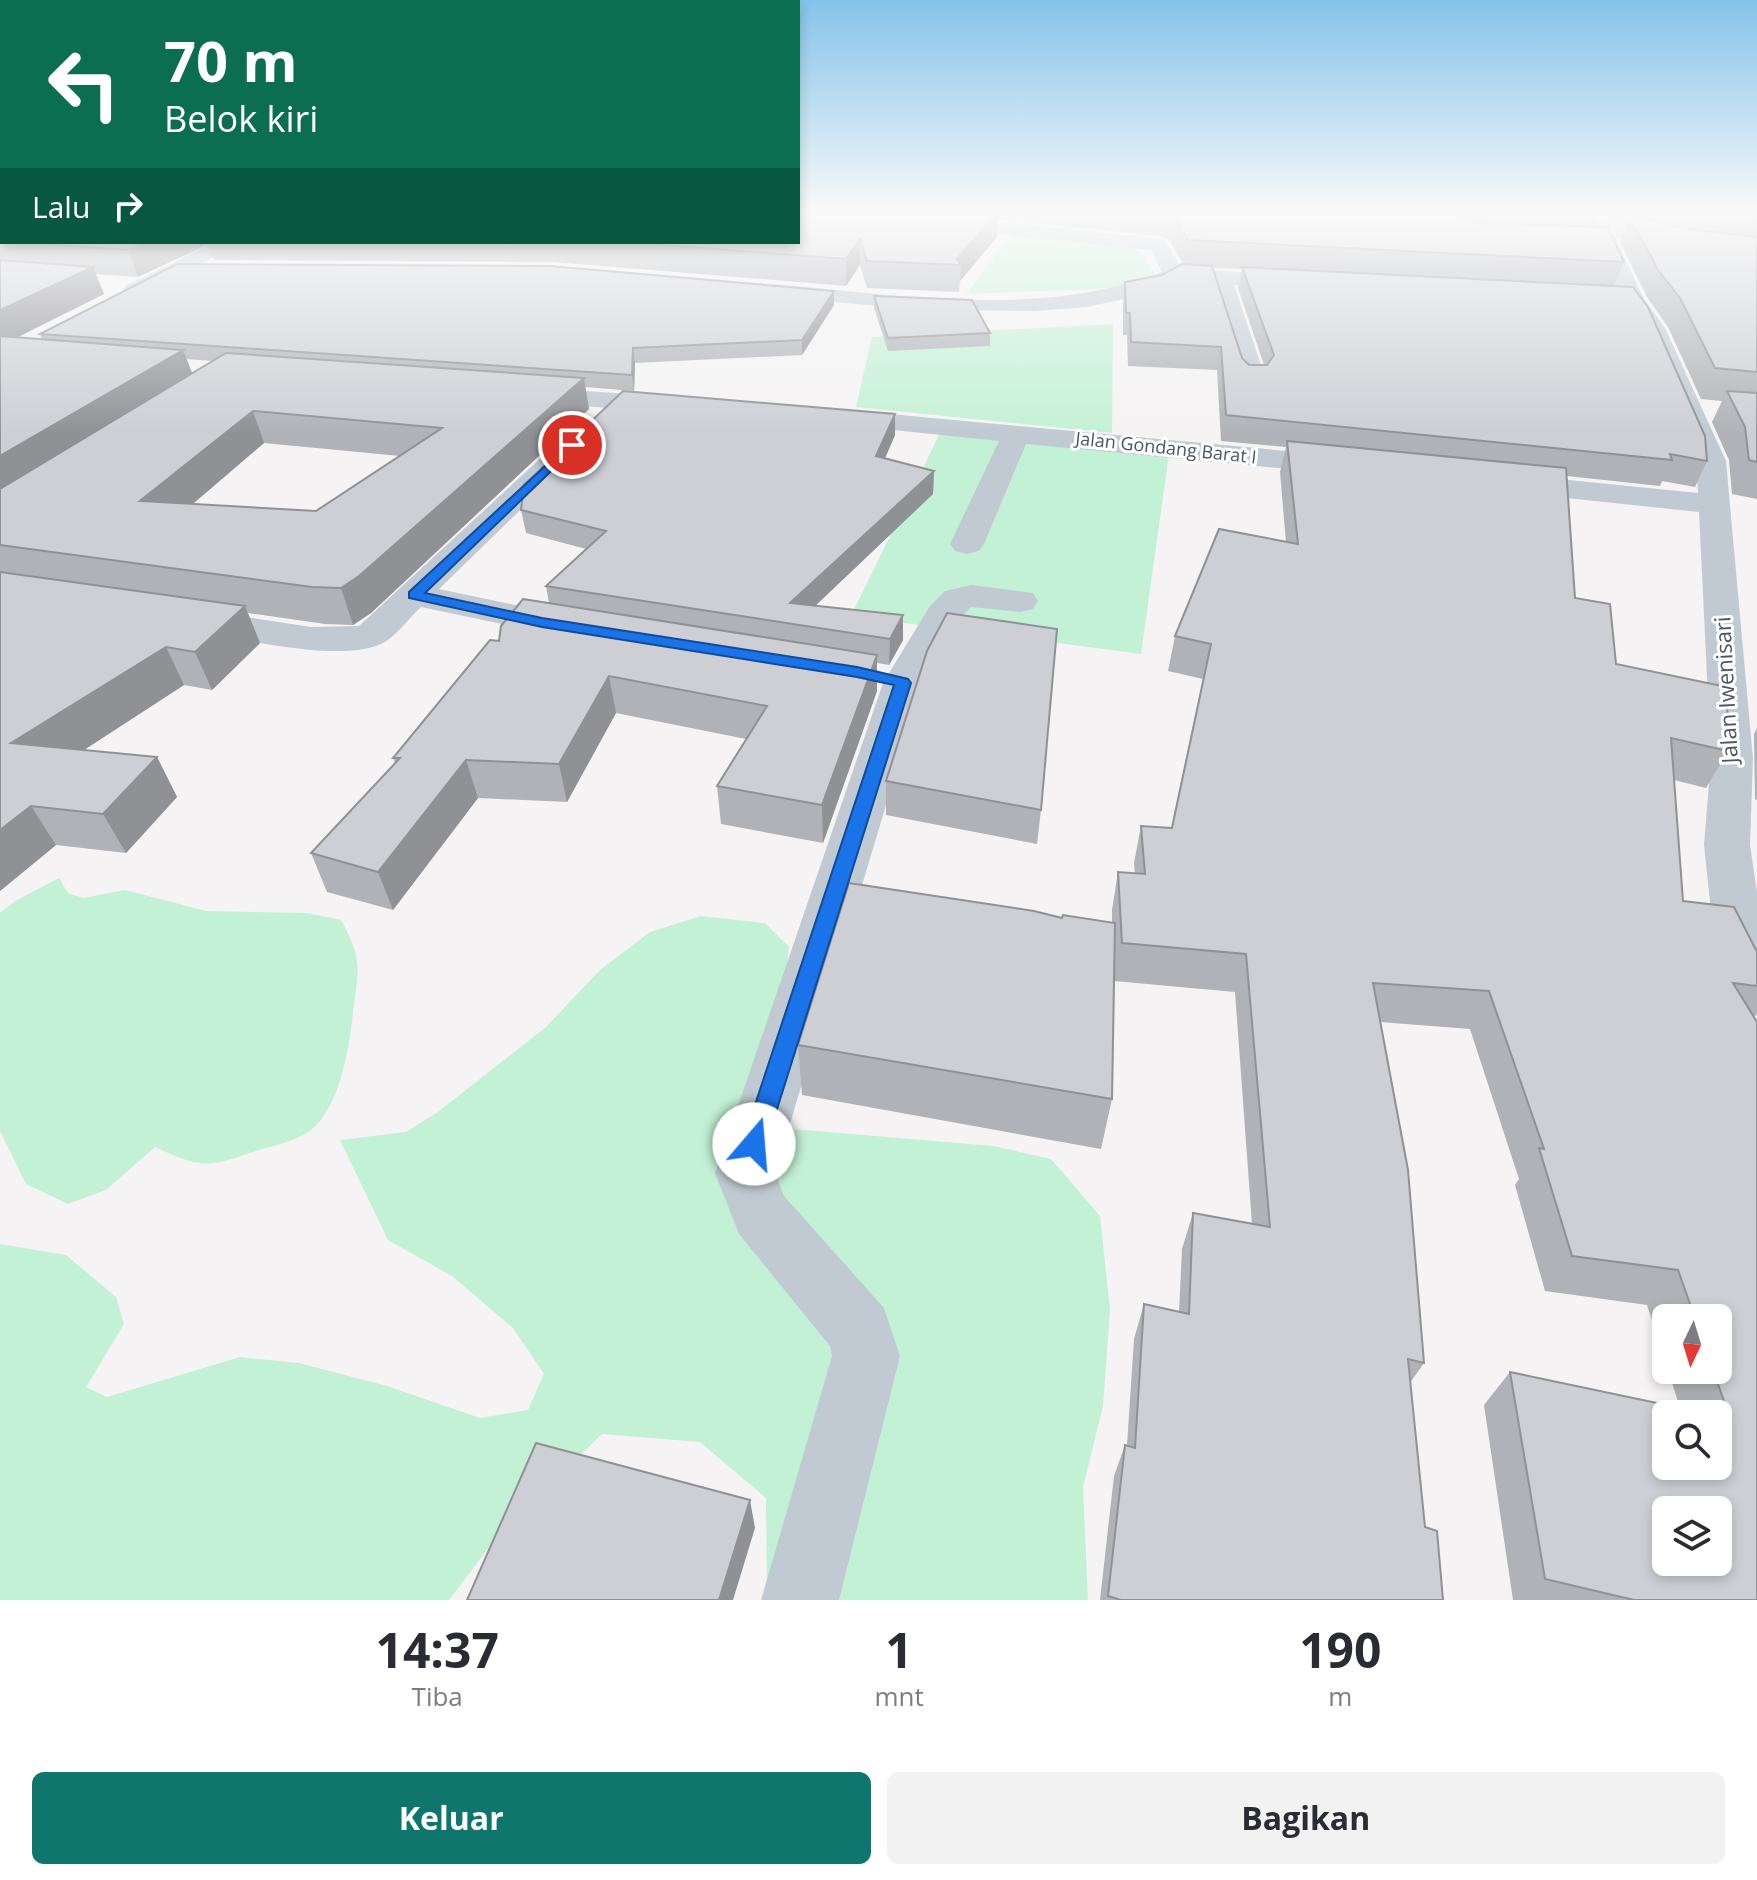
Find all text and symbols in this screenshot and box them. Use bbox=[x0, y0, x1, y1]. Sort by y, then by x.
text: 70 m bbox=[164, 22, 298, 98]
icon: left bbox=[32, 32, 136, 136]
text: Belok kiri bbox=[164, 94, 318, 143]
icon: right bbox=[106, 184, 150, 228]
text: Lalu bbox=[32, 186, 90, 227]
pin bbox=[538, 411, 606, 479]
icon: arrive bbox=[550, 423, 594, 467]
street label: Jalan Gondang Barat I bbox=[1073, 425, 1258, 468]
street label: Jalan Iwenisari bbox=[1706, 616, 1744, 766]
position arrow bbox=[712, 1102, 796, 1186]
north arrow bbox=[1652, 1304, 1732, 1384]
map controls bbox=[1652, 1304, 1732, 1576]
button: search bbox=[1652, 1400, 1732, 1480]
button: layers bbox=[1652, 1496, 1732, 1576]
text: 14:37 bbox=[375, 1617, 499, 1682]
text: 1 bbox=[885, 1617, 913, 1682]
text: 190 bbox=[1299, 1617, 1382, 1682]
text: Tiba bbox=[412, 1678, 463, 1714]
text: mnt bbox=[874, 1678, 924, 1714]
text: m bbox=[1328, 1678, 1352, 1714]
button: Keluar bbox=[32, 1772, 871, 1864]
button: Bagikan bbox=[887, 1772, 1725, 1864]

